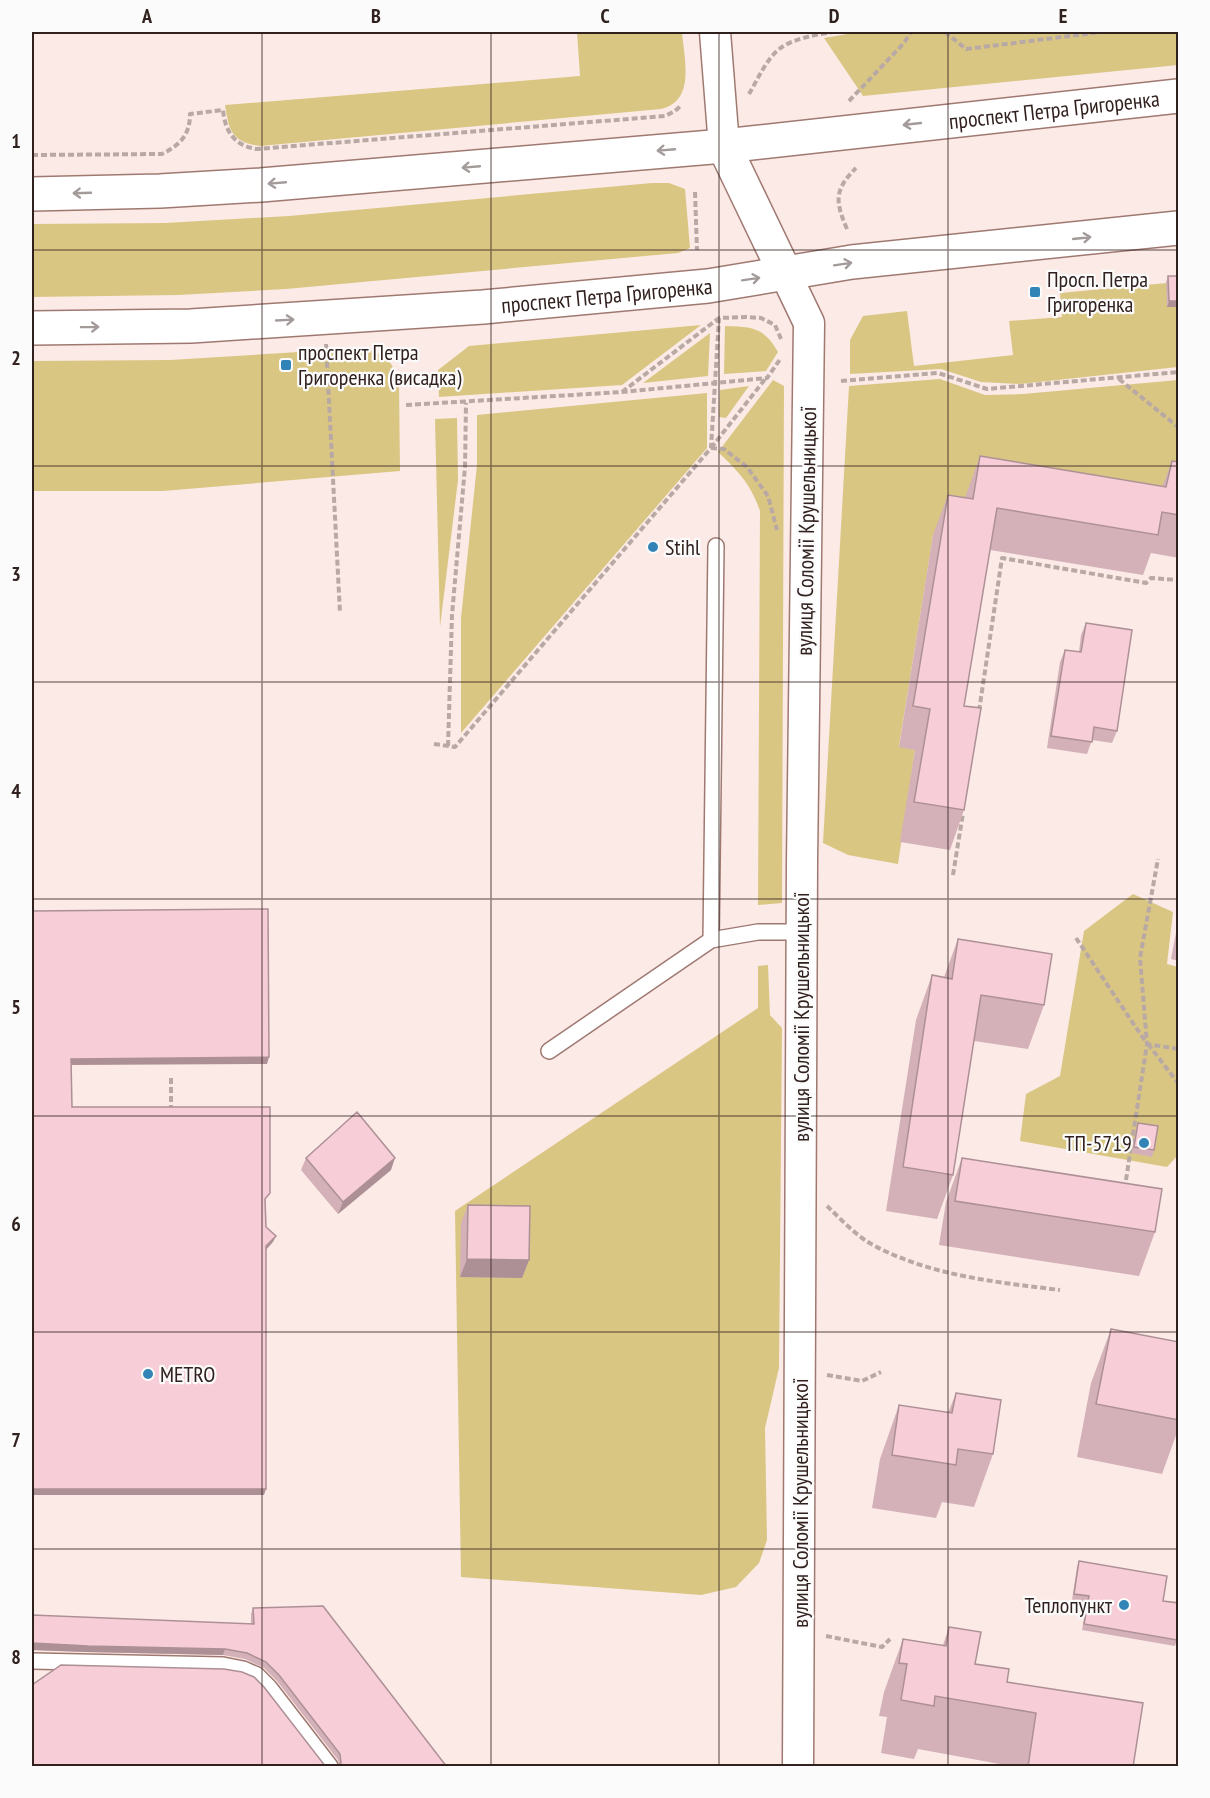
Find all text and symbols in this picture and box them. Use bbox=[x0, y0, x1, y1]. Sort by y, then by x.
text: A bbox=[141, 3, 153, 29]
text: B bbox=[371, 3, 381, 29]
text: C bbox=[600, 3, 610, 29]
text: D bbox=[829, 3, 840, 29]
text: E bbox=[1059, 3, 1067, 29]
street label: проспект Петра Григоренка bbox=[947, 84, 1161, 135]
one-way arrow bbox=[902, 119, 922, 130]
text: 1 bbox=[11, 128, 21, 154]
one-way arrow bbox=[656, 145, 676, 156]
one-way arrow bbox=[462, 162, 482, 173]
one-way arrow bbox=[268, 178, 288, 189]
one-way arrow bbox=[73, 187, 93, 198]
one-way arrow bbox=[1072, 232, 1092, 243]
one-way arrow bbox=[832, 258, 852, 269]
place label: Просп. Петра Григоренка bbox=[1047, 265, 1148, 318]
street label: проспект Петра Григоренка bbox=[500, 272, 714, 319]
one-way arrow bbox=[740, 273, 760, 284]
marker: Просп. Петра Григоренка bbox=[1028, 285, 1042, 299]
one-way arrow bbox=[274, 315, 294, 326]
one-way arrow bbox=[79, 321, 99, 333]
place label: проспект Петра Григоренка (висадка) bbox=[298, 338, 462, 391]
text: 2 bbox=[11, 345, 21, 371]
marker: проспект Петра Григоренка (висадка) bbox=[279, 358, 293, 372]
street label: вулиця Соломії Крушельницької bbox=[790, 406, 822, 656]
place label: Stihl bbox=[665, 533, 701, 561]
marker: Stihl bbox=[646, 540, 660, 554]
text: 3 bbox=[11, 561, 21, 587]
text: 4 bbox=[11, 778, 21, 804]
street label: вулиця Соломії Крушельницької bbox=[787, 892, 815, 1142]
text: 5 bbox=[11, 994, 21, 1020]
place label: ТП-5719 bbox=[1065, 1129, 1132, 1157]
marker: ТП-5719 bbox=[1137, 1136, 1151, 1150]
text: 6 bbox=[11, 1211, 21, 1237]
place label: METRO bbox=[160, 1360, 215, 1388]
marker: METRO bbox=[141, 1367, 155, 1381]
street label: вулиця Соломії Крушельницької bbox=[786, 1378, 814, 1628]
text: 7 bbox=[11, 1427, 21, 1453]
place label: Теплопункт bbox=[1025, 1591, 1113, 1619]
marker: Теплопункт bbox=[1117, 1598, 1131, 1612]
text: 8 bbox=[11, 1644, 21, 1670]

